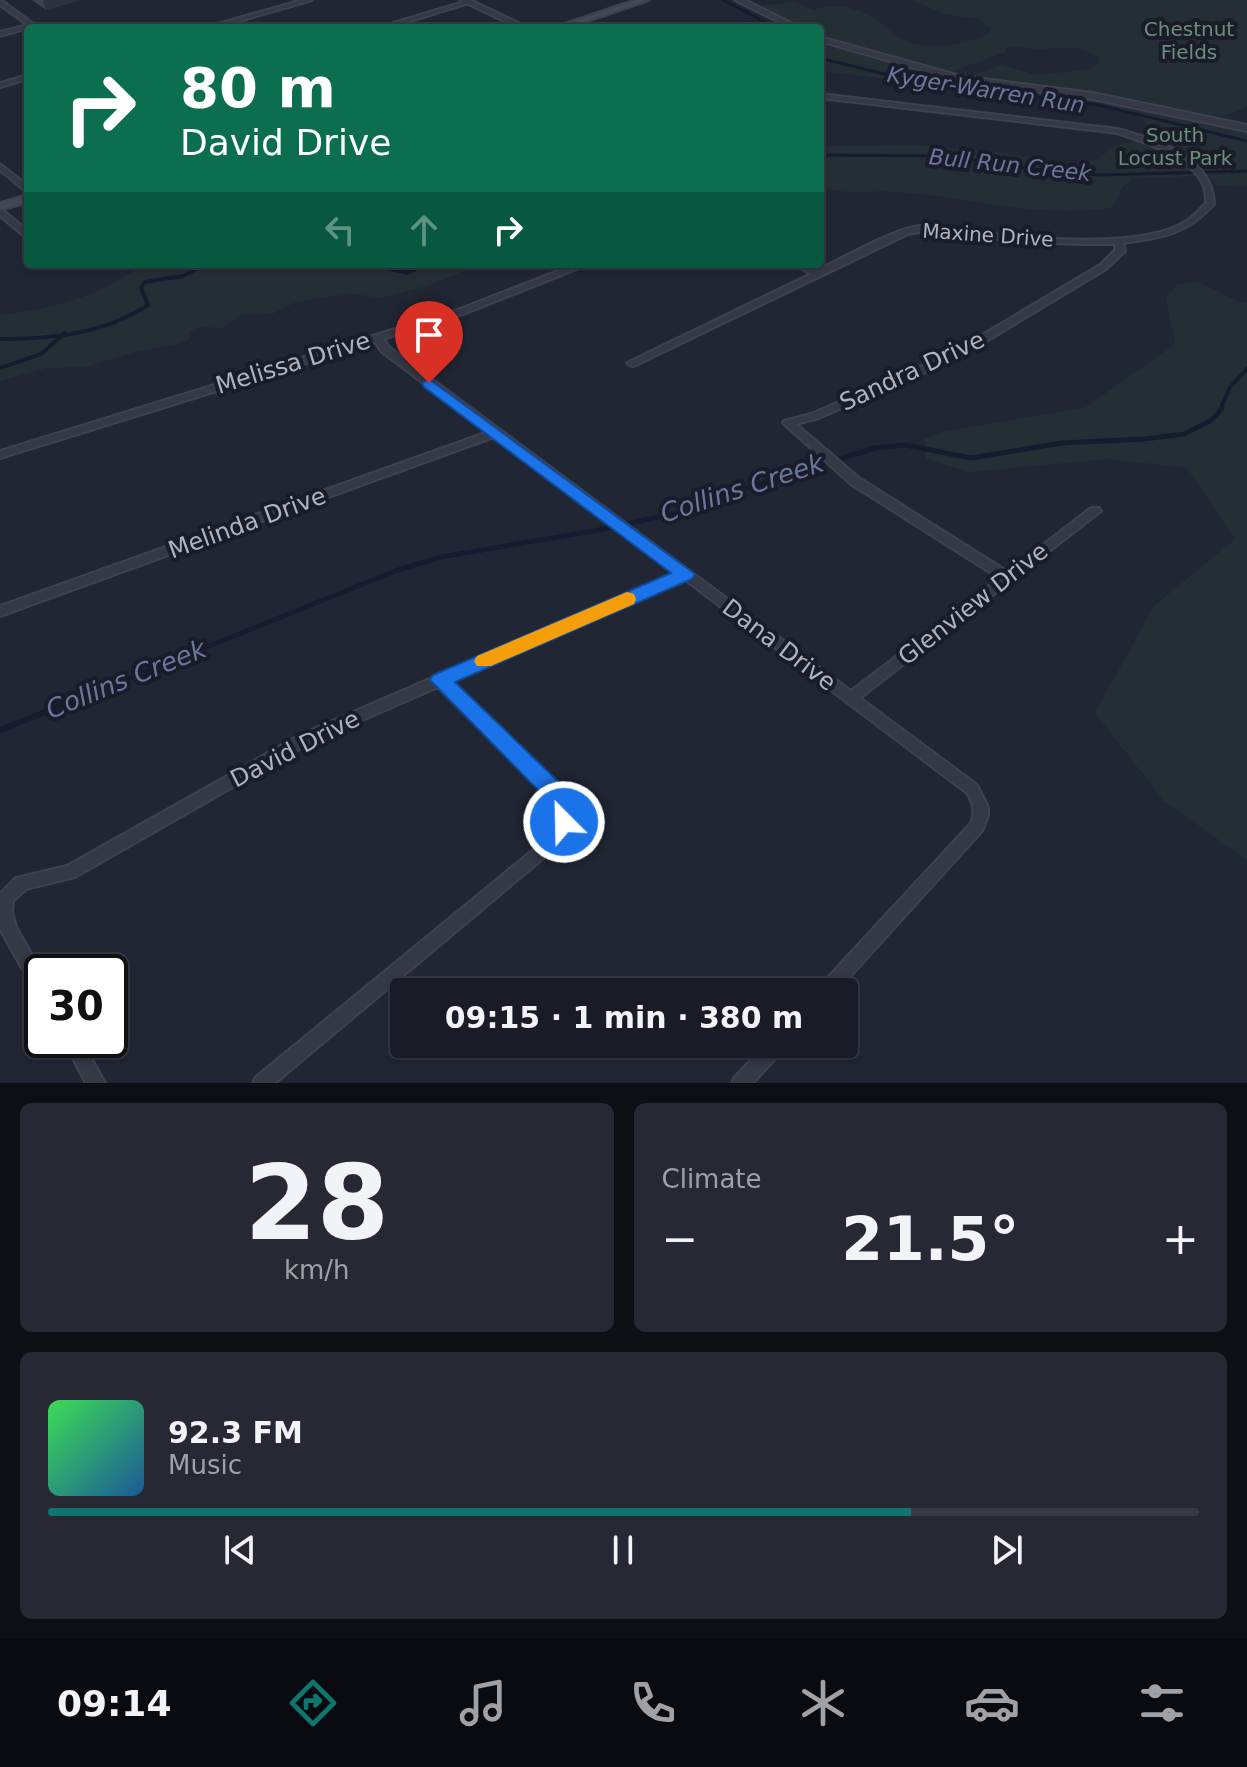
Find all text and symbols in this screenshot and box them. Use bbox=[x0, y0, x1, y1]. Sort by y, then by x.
park label: Chestnut Fields bbox=[1144, 17, 1234, 64]
text: 80 m bbox=[180, 55, 336, 120]
icon: right bbox=[48, 56, 152, 160]
water label: Kyger-Warren Run bbox=[886, 62, 1086, 118]
text: David Drive bbox=[180, 122, 391, 163]
park label: South Locust Park bbox=[1118, 123, 1233, 170]
water label: Bull Run Creek bbox=[928, 144, 1093, 186]
icon: left bbox=[318, 208, 362, 252]
icon: ahead bbox=[402, 208, 446, 252]
icon: right bbox=[486, 208, 530, 252]
street label: Maxine Drive bbox=[922, 218, 1054, 252]
pin bbox=[395, 301, 463, 383]
icon: arrive bbox=[407, 313, 451, 357]
street label: Sandra Drive bbox=[835, 325, 989, 417]
street label: Melissa Drive bbox=[212, 326, 374, 400]
water label: Collins Creek bbox=[657, 447, 828, 529]
street label: Melinda Drive bbox=[164, 482, 330, 564]
street label: Glenview Drive bbox=[893, 537, 1053, 671]
street label: Dana Drive bbox=[717, 593, 841, 697]
water label: Collins Creek bbox=[42, 633, 211, 725]
street label: David Drive bbox=[226, 705, 364, 793]
position arrow bbox=[522, 780, 606, 864]
speed limit sign: 30 bbox=[24, 954, 128, 1058]
text: 09:15 · 1 min · 380 m bbox=[445, 1000, 803, 1035]
text: 28 bbox=[244, 1142, 389, 1264]
text: Climate bbox=[662, 1164, 762, 1194]
text: 21.5° bbox=[841, 1204, 1019, 1274]
text: − bbox=[662, 1213, 698, 1264]
text: + bbox=[1162, 1213, 1199, 1264]
text: km/h bbox=[284, 1255, 350, 1285]
text: 92.3 FM bbox=[168, 1415, 303, 1450]
text: Music bbox=[168, 1450, 242, 1480]
icon: previous bbox=[218, 1528, 262, 1572]
icon: pause bbox=[601, 1528, 645, 1572]
icon: next bbox=[985, 1528, 1029, 1572]
icon: directions bbox=[285, 1675, 341, 1731]
icon: music bbox=[455, 1675, 511, 1731]
icon: phone bbox=[625, 1675, 681, 1731]
icon: climate bbox=[795, 1675, 851, 1731]
icon: car bbox=[964, 1675, 1020, 1731]
icon: filters bbox=[1134, 1675, 1190, 1731]
text: 09:14 bbox=[57, 1683, 171, 1724]

